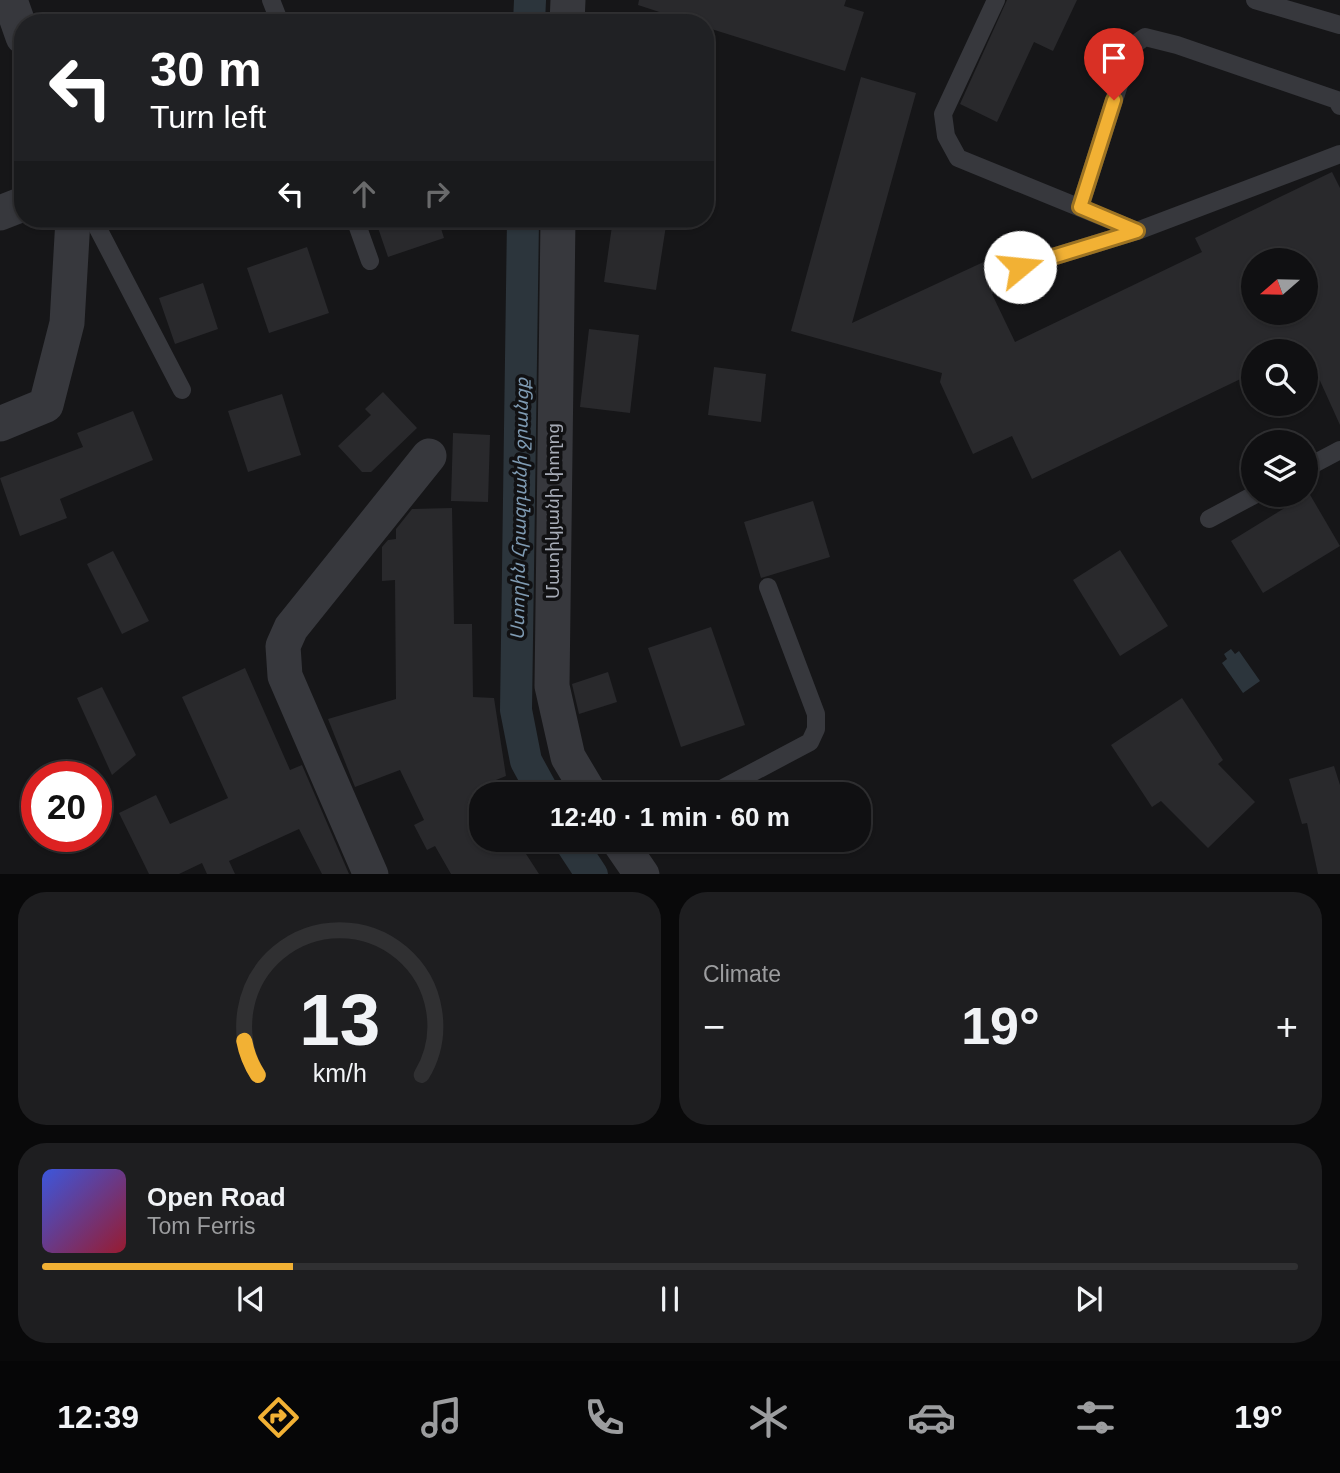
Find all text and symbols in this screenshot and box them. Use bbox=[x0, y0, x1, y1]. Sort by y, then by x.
pin bbox=[1084, 28, 1144, 100]
icon: arrive bbox=[1095, 39, 1133, 77]
icon: left bbox=[35, 42, 126, 133]
text: 30 m bbox=[150, 42, 262, 96]
text: Turn left bbox=[150, 99, 266, 135]
icon: left bbox=[272, 175, 310, 213]
icon: ahead bbox=[345, 175, 383, 213]
icon: right bbox=[418, 175, 456, 213]
position arrow bbox=[983, 230, 1057, 304]
north arrow bbox=[1241, 248, 1318, 326]
map controls bbox=[1241, 248, 1318, 507]
button: search bbox=[1241, 339, 1318, 416]
water label: Ստորին Հրազդանի ջրանցք bbox=[507, 377, 533, 640]
street label: Մատիկյանի փողոց bbox=[543, 423, 563, 599]
button: layers bbox=[1241, 430, 1318, 507]
speed limit sign: 20 bbox=[21, 761, 112, 852]
text: 12:40 · 1 min · 60 m bbox=[550, 802, 790, 832]
text: Climate bbox=[703, 961, 781, 987]
text: 13 bbox=[299, 979, 380, 1060]
text: 19° bbox=[961, 997, 1040, 1055]
text: − bbox=[703, 1006, 725, 1048]
text: + bbox=[1276, 1006, 1298, 1048]
text: km/h bbox=[312, 1058, 367, 1086]
text: Open Road bbox=[147, 1182, 286, 1212]
text: Tom Ferris bbox=[147, 1213, 256, 1239]
icon: previous bbox=[232, 1280, 270, 1318]
icon: pause bbox=[651, 1280, 689, 1318]
icon: next bbox=[1070, 1280, 1108, 1318]
icon: directions bbox=[254, 1393, 303, 1442]
icon: music bbox=[417, 1393, 466, 1442]
icon: phone bbox=[580, 1393, 629, 1442]
icon: climate bbox=[744, 1393, 793, 1442]
icon: car bbox=[907, 1393, 956, 1442]
icon: filters bbox=[1071, 1393, 1120, 1442]
text: 12:39 bbox=[57, 1399, 139, 1435]
text: 19° bbox=[1234, 1399, 1283, 1435]

